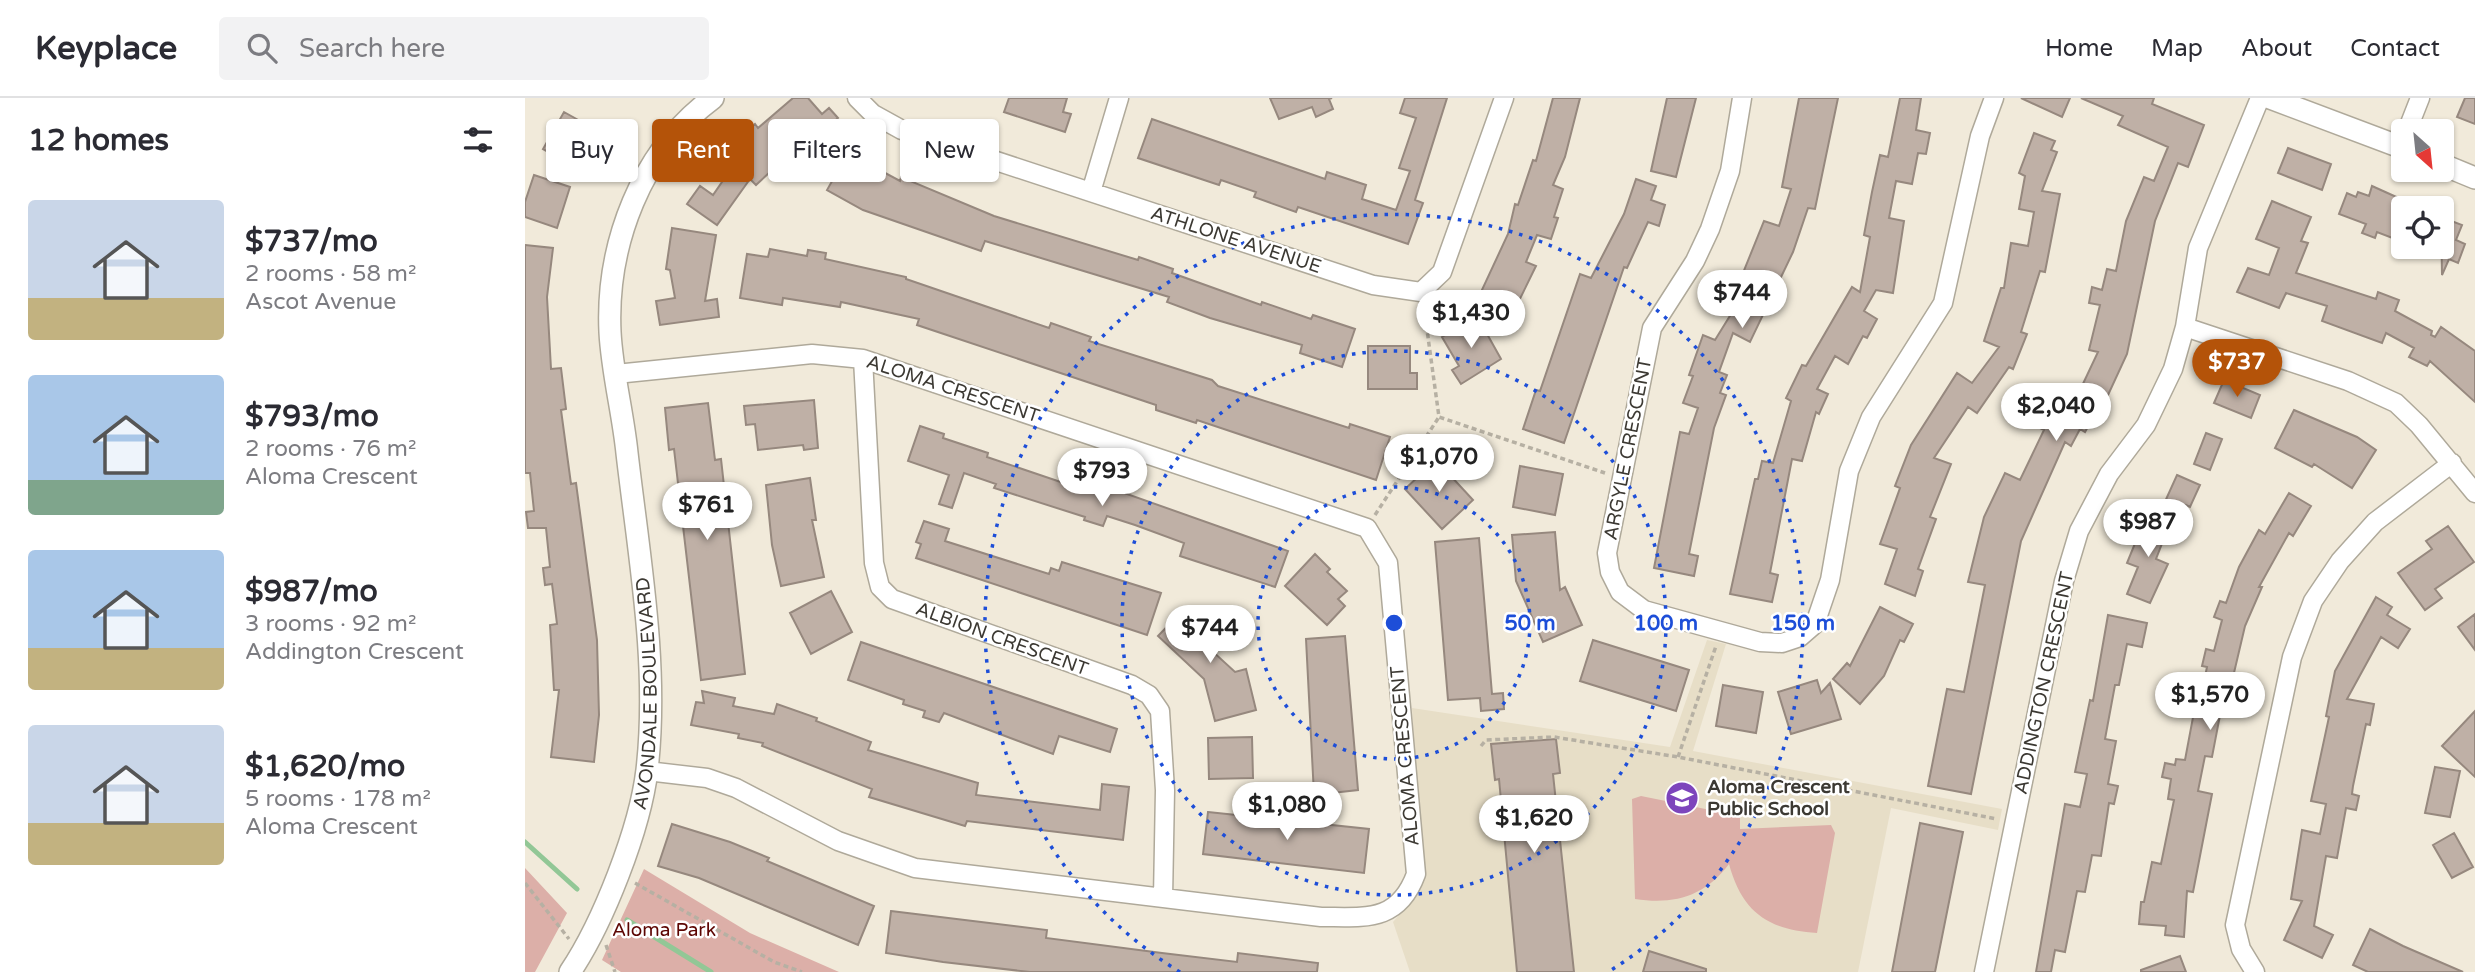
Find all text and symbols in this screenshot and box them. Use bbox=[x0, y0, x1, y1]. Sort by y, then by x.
search box bbox=[219, 17, 709, 80]
text: Keyplace bbox=[35, 29, 177, 68]
icon: search bbox=[243, 29, 281, 67]
text: Search here bbox=[299, 33, 445, 64]
text: Home bbox=[2045, 34, 2113, 63]
text: Map bbox=[2151, 34, 2203, 63]
text: About bbox=[2241, 34, 2312, 63]
text: Contact bbox=[2350, 34, 2440, 63]
chip: Buy bbox=[546, 119, 638, 182]
chip: Rent bbox=[652, 119, 754, 182]
chip: Filters bbox=[768, 119, 886, 182]
chip: New bbox=[900, 119, 999, 182]
north arrow bbox=[2391, 119, 2453, 182]
map controls bbox=[2391, 119, 2454, 259]
icon: filters bbox=[459, 121, 497, 159]
text: 12 homes bbox=[28, 122, 169, 159]
button: locate bbox=[2391, 196, 2454, 259]
street label: ATHLONE AVENUE bbox=[1148, 202, 1324, 278]
text: $737/mo bbox=[245, 223, 378, 260]
icon: home bbox=[84, 228, 168, 312]
text: 2 rooms · 58 m² bbox=[245, 260, 416, 288]
pin: $744 bbox=[1701, 271, 1783, 330]
text: $744 bbox=[1713, 279, 1771, 307]
text: Ascot Avenue bbox=[245, 288, 396, 316]
pin: $1,430 bbox=[1414, 290, 1528, 350]
text: $1,430 bbox=[1432, 299, 1510, 327]
pin: $737 bbox=[2196, 340, 2278, 399]
text: $737 bbox=[2208, 348, 2266, 376]
street label: ALOMA CRESCENT bbox=[864, 351, 1043, 428]
street label: ARGYLE CRESCENT bbox=[1600, 356, 1657, 542]
pin: $2,040 bbox=[1999, 384, 2113, 443]
text: $2,040 bbox=[2017, 392, 2095, 420]
text: $793/mo bbox=[245, 398, 379, 435]
icon: home bbox=[84, 403, 168, 487]
pin: $1,070 bbox=[1382, 434, 1496, 494]
text: 2 rooms · 76 m² bbox=[245, 435, 416, 463]
text: $1,070 bbox=[1400, 443, 1478, 471]
pin: $793 bbox=[1061, 448, 1143, 508]
text: $793 bbox=[1073, 457, 1131, 485]
text: Aloma Crescent bbox=[245, 463, 418, 491]
pin: $761 bbox=[666, 482, 748, 542]
text: $761 bbox=[678, 491, 736, 519]
pin: $987 bbox=[2107, 500, 2189, 559]
text: $987 bbox=[2119, 508, 2177, 536]
street label: ADDINGTON CRESCENT bbox=[2010, 569, 2078, 796]
text: $987/mo bbox=[245, 573, 378, 610]
street label: AVONDALE BOULEVARD bbox=[629, 576, 662, 812]
icon: home bbox=[84, 578, 168, 662]
street label: ALBION CRESCENT bbox=[913, 598, 1092, 681]
pin: $744 bbox=[1169, 606, 1251, 665]
text: 3 rooms · 92 m² bbox=[245, 610, 416, 638]
centre of rings bbox=[1382, 611, 1406, 635]
text: 50 m bbox=[1504, 611, 1556, 636]
text: 100 m bbox=[1634, 611, 1698, 636]
text: 150 m bbox=[1771, 611, 1835, 636]
text: $744 bbox=[1181, 614, 1239, 642]
text: Addington Crescent bbox=[245, 638, 464, 666]
street label: ALOMA CRESCENT bbox=[1386, 665, 1424, 847]
pin: $1,570 bbox=[2153, 672, 2267, 732]
text: $1,570 bbox=[2171, 681, 2249, 709]
text: $1,620/mo bbox=[245, 748, 405, 785]
icon: home bbox=[84, 753, 168, 837]
place label: Aloma Crescent Public School bbox=[1707, 776, 1850, 820]
school or university icon: Aloma Crescent Public School bbox=[1663, 779, 1701, 817]
pin: $1,080 bbox=[1230, 782, 1344, 842]
text: 5 rooms · 178 m² bbox=[245, 785, 431, 813]
text: $1,080 bbox=[1248, 791, 1326, 819]
pin: $1,620 bbox=[1477, 796, 1591, 855]
text: $1,620 bbox=[1495, 804, 1573, 832]
text: Aloma Crescent bbox=[245, 813, 418, 841]
park label: Aloma Park bbox=[612, 919, 716, 941]

